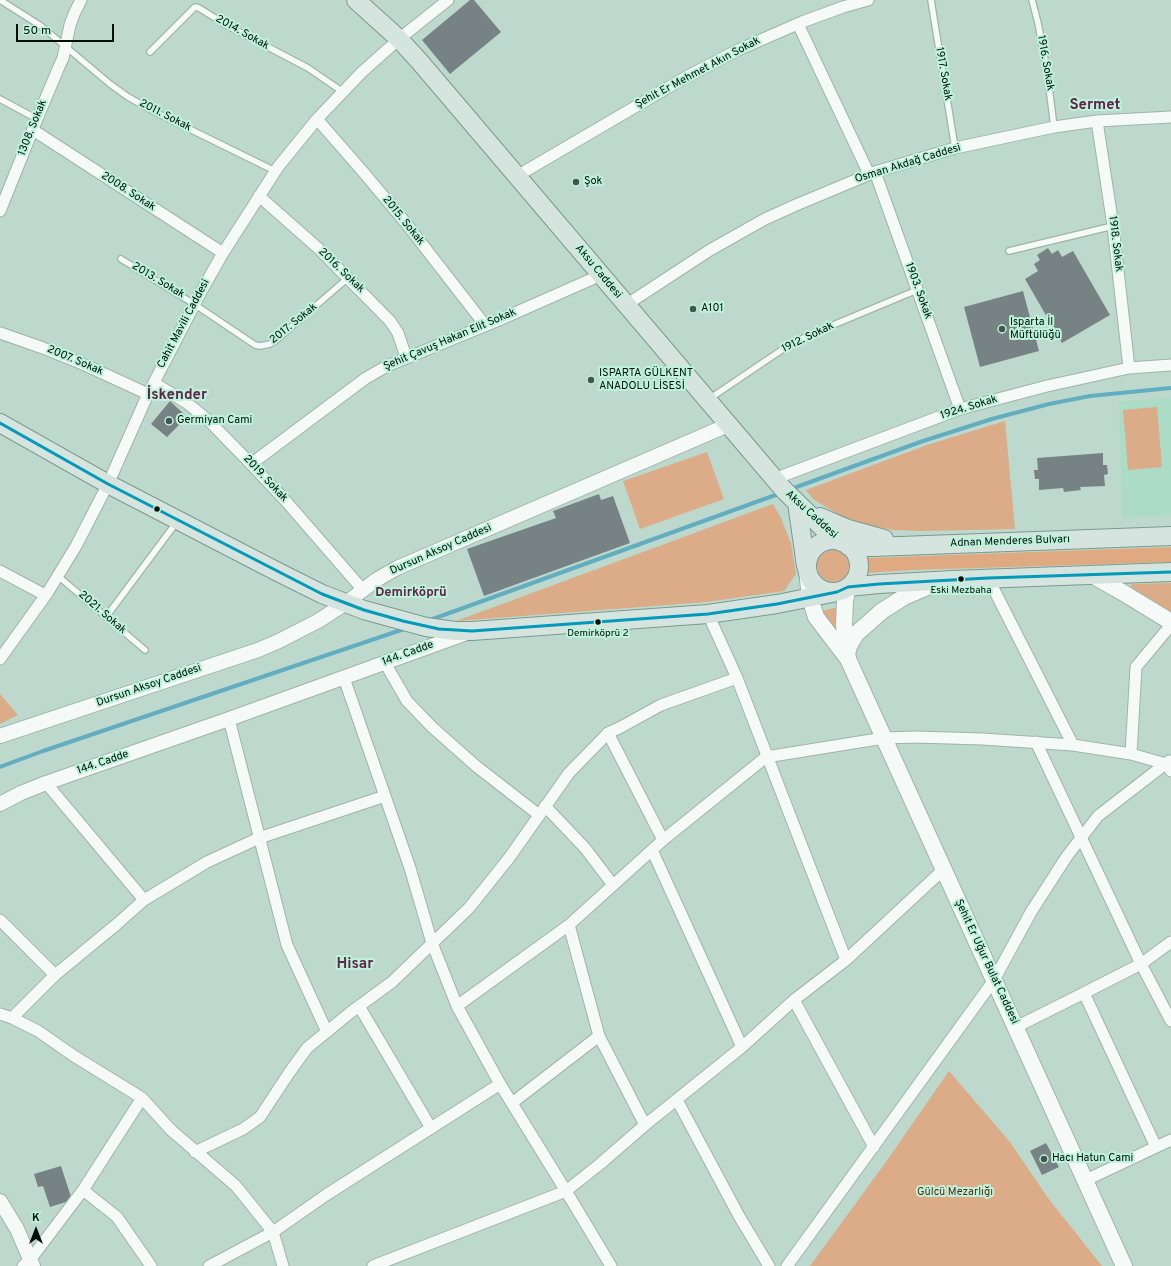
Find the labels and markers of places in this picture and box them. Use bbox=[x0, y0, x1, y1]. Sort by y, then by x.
place label: Şok bbox=[584, 175, 602, 189]
marker: Şok bbox=[571, 177, 581, 187]
place label: A101 bbox=[701, 302, 724, 316]
marker: A101 bbox=[688, 304, 698, 314]
place label: Isparta İl Müftülüğü bbox=[1010, 316, 1061, 342]
marker: Isparta İl Müftülüğü bbox=[997, 324, 1007, 334]
place label: ISPARTA GÜLKENT ANADOLU LİSESİ bbox=[599, 367, 693, 393]
marker: ISPARTA GÜLKENT ANADOLU LİSESİ bbox=[586, 375, 596, 385]
place label: Germiyan Cami bbox=[177, 414, 252, 428]
marker: Germiyan Cami bbox=[164, 416, 174, 426]
unlabelled marker bbox=[152, 504, 162, 514]
marker: Eski Mezbaha bbox=[956, 574, 966, 584]
place label: Eski Mezbaha bbox=[930, 585, 992, 597]
marker: Demirköprü 2 bbox=[593, 617, 603, 627]
place label: Demirköprü 2 bbox=[567, 628, 629, 640]
place label: Hacı Hatun Cami bbox=[1052, 1152, 1133, 1166]
marker: Hacı Hatun Cami bbox=[1039, 1154, 1049, 1164]

